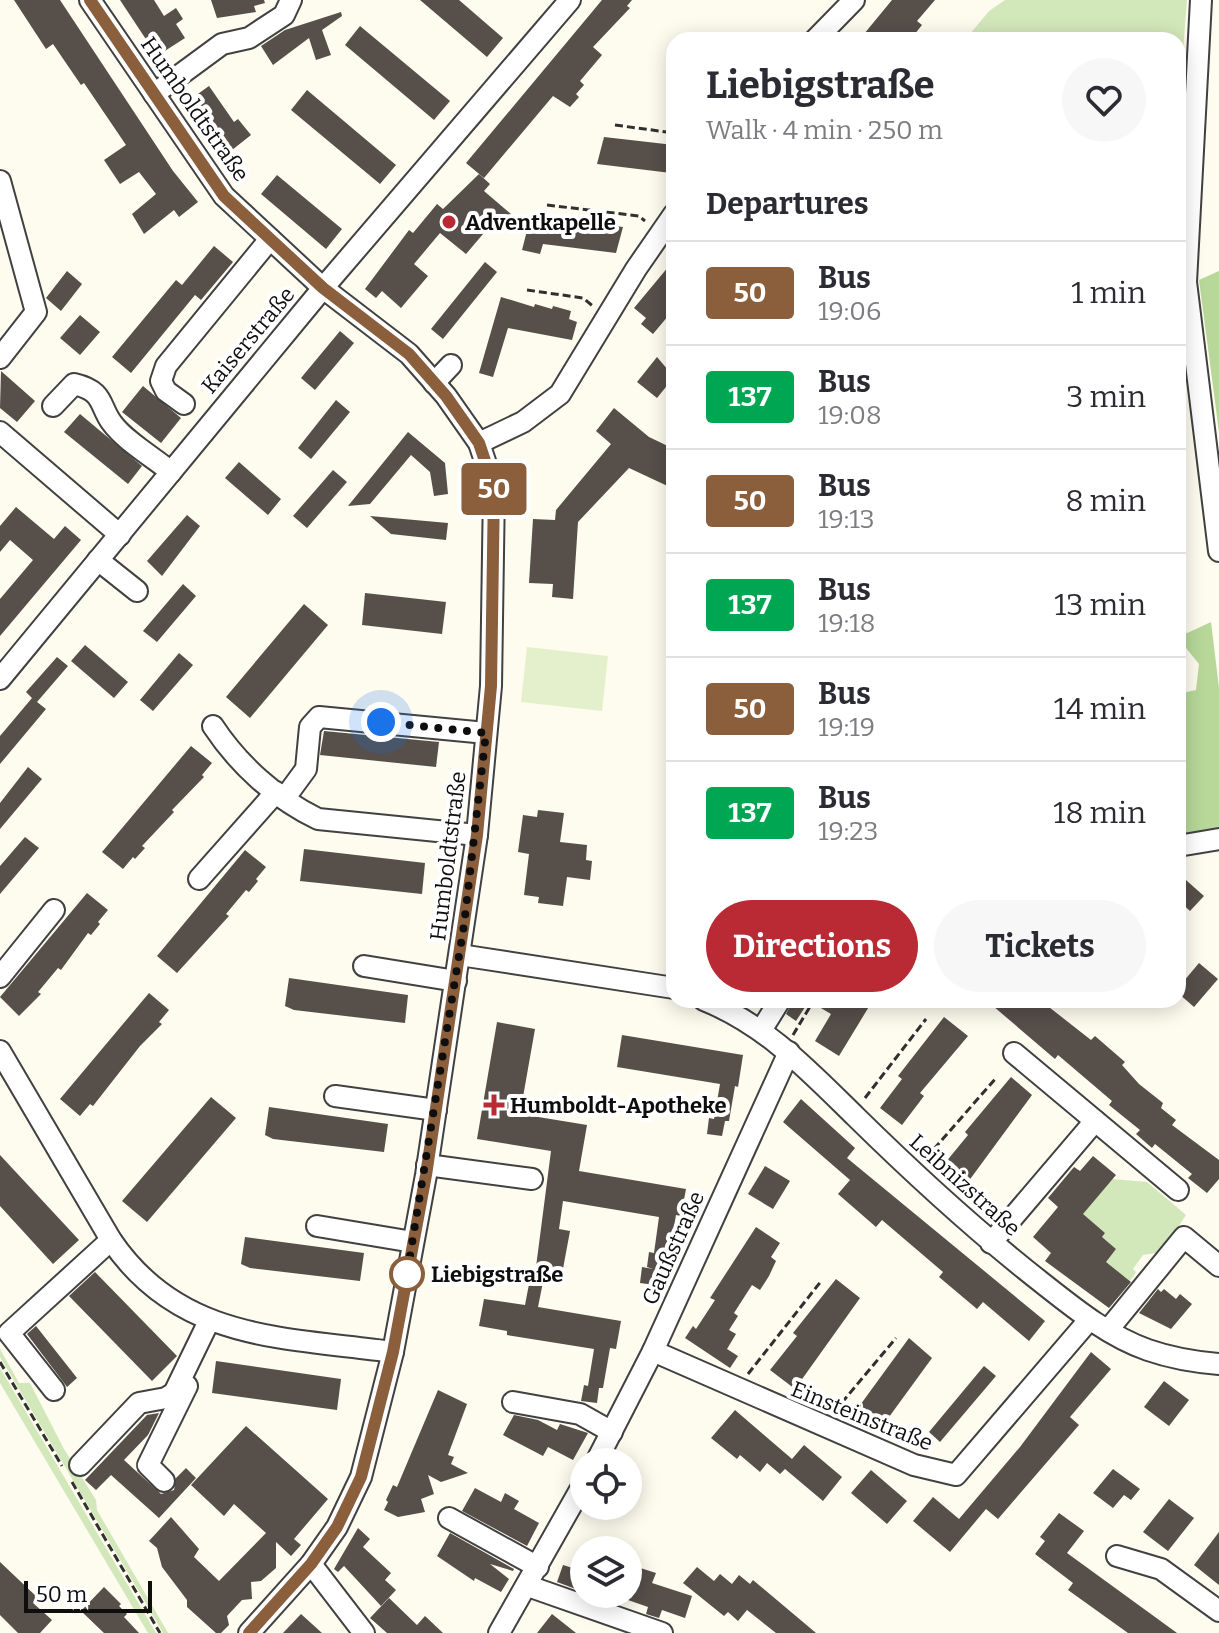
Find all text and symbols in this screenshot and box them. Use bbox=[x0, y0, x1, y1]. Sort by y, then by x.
street label: Humboldtstraße bbox=[135, 31, 255, 187]
button: heart bbox=[1062, 58, 1146, 142]
text: Liebigstraße bbox=[706, 62, 935, 108]
text: Walk · 4 min · 250 m bbox=[706, 115, 943, 146]
text: Departures bbox=[706, 186, 869, 222]
place label: Adventkapelle bbox=[465, 209, 616, 236]
marker: Adventkapelle bbox=[440, 213, 458, 231]
text: Bus bbox=[818, 260, 871, 296]
text: 1 min bbox=[1071, 275, 1146, 311]
text: 50 bbox=[733, 276, 767, 309]
street label: Kaiserstraße bbox=[196, 281, 300, 399]
text: 19:06 bbox=[818, 296, 881, 327]
text: Bus bbox=[818, 364, 871, 400]
text: 3 min bbox=[1066, 379, 1146, 415]
text: 137 bbox=[728, 380, 772, 413]
text: 19:08 bbox=[818, 400, 882, 431]
line badge: 50 bbox=[458, 463, 530, 515]
text: Bus bbox=[818, 468, 871, 504]
text: 50 bbox=[477, 472, 511, 505]
text: 8 min bbox=[1065, 483, 1146, 519]
text: 50 bbox=[733, 484, 767, 517]
text: 19:13 bbox=[818, 504, 875, 535]
text: Bus bbox=[818, 572, 871, 608]
text: 13 min bbox=[1054, 587, 1146, 623]
text: 137 bbox=[728, 588, 772, 621]
text: 19:18 bbox=[818, 608, 875, 639]
text: Bus bbox=[818, 676, 871, 712]
text: 14 min bbox=[1054, 691, 1146, 727]
text: 50 bbox=[733, 692, 767, 725]
your location bbox=[361, 702, 401, 742]
text: 19:19 bbox=[818, 712, 875, 743]
street label: Humboldtstraße bbox=[424, 770, 472, 942]
text: Bus bbox=[818, 780, 871, 816]
text: 18 min bbox=[1053, 795, 1146, 831]
text: 137 bbox=[728, 796, 772, 829]
text: 19:23 bbox=[818, 816, 878, 847]
button: Directions bbox=[706, 900, 918, 992]
button: Tickets bbox=[934, 900, 1146, 992]
place label: Humboldt-Apotheke bbox=[510, 1092, 727, 1119]
marker: Humboldt-Apotheke bbox=[485, 1096, 503, 1114]
street label: Leibnizstraße bbox=[904, 1128, 1026, 1242]
street label: Gaußstraße bbox=[636, 1187, 710, 1309]
marker: Liebigstraße bbox=[390, 1257, 424, 1291]
place label: Liebigstraße bbox=[431, 1261, 563, 1288]
street label: Einsteinstraße bbox=[787, 1375, 937, 1457]
map controls bbox=[570, 1448, 642, 1608]
button: locate bbox=[570, 1448, 642, 1520]
button: layers bbox=[570, 1536, 642, 1608]
scale bar bbox=[24, 1577, 152, 1613]
text: 50 m bbox=[36, 1581, 87, 1608]

